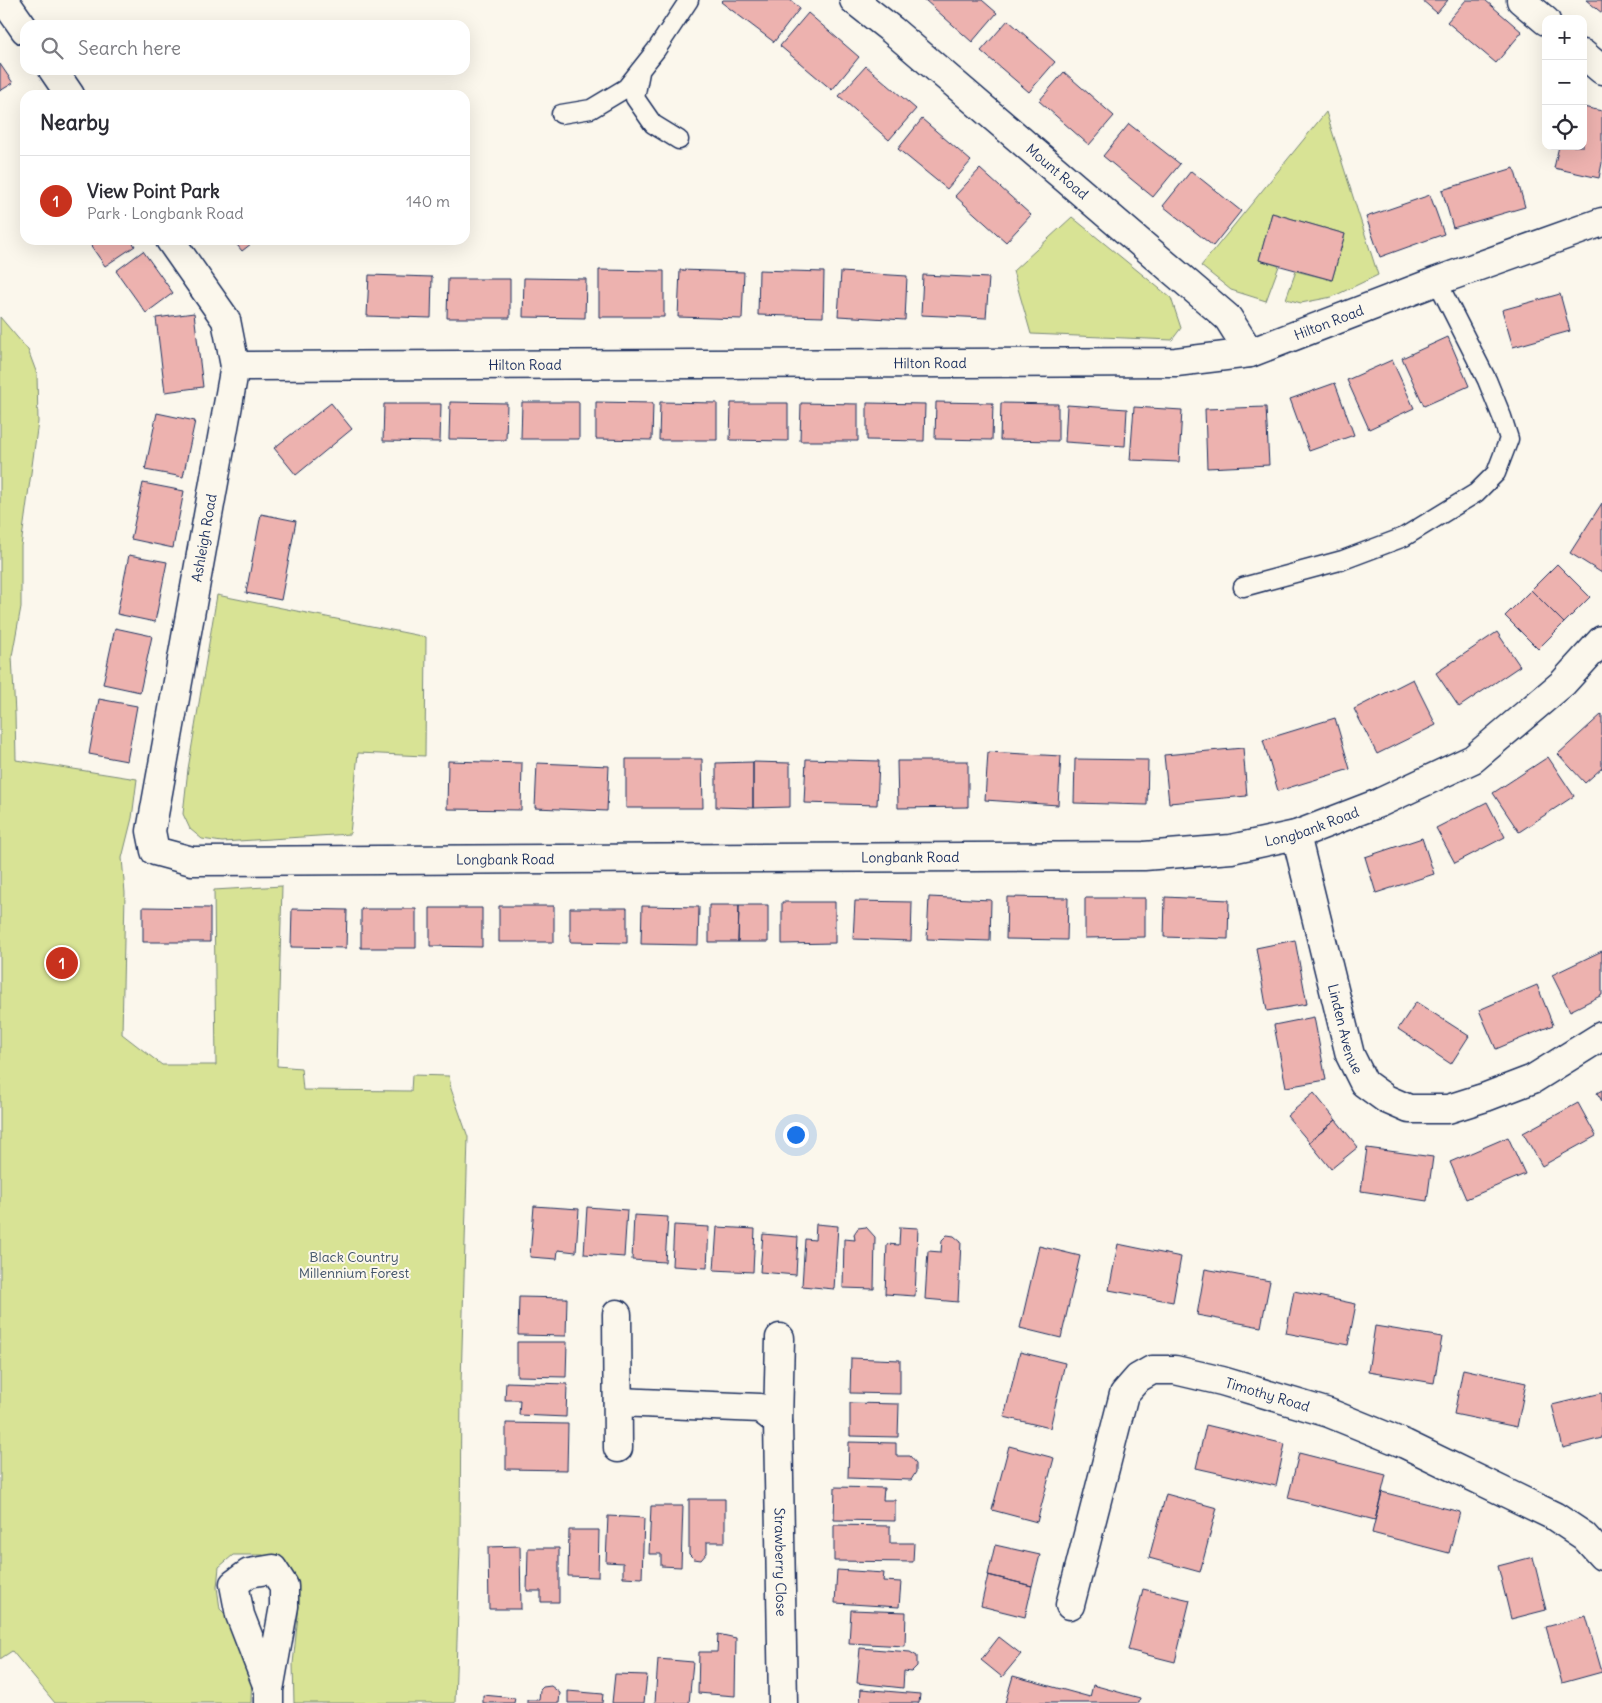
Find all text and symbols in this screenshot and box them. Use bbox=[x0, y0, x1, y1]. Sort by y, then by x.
map controls bbox=[1542, 15, 1587, 150]
button: + bbox=[1542, 15, 1587, 60]
search box bbox=[20, 20, 470, 75]
icon: search bbox=[38, 34, 66, 62]
text: Search here bbox=[78, 36, 181, 60]
button: − bbox=[1542, 60, 1587, 105]
button: locate bbox=[1542, 105, 1587, 150]
text: Nearby bbox=[40, 109, 110, 136]
street label: Mount Road bbox=[1022, 140, 1092, 203]
text: View Point Park bbox=[87, 179, 220, 203]
text: 1 bbox=[53, 191, 59, 211]
text: 140 m bbox=[406, 191, 450, 211]
text: Park · Longbank Road bbox=[87, 203, 244, 223]
street label: Hilton Road bbox=[1291, 301, 1366, 344]
street label: Hilton Road bbox=[893, 354, 967, 372]
street label: Hilton Road bbox=[488, 356, 562, 374]
street label: Ashleigh Road bbox=[187, 492, 221, 584]
street label: Longbank Road bbox=[1263, 803, 1361, 850]
street label: Longbank Road bbox=[861, 848, 959, 866]
street label: Longbank Road bbox=[456, 850, 554, 869]
pin: 1 bbox=[46, 944, 78, 982]
street label: Linden Avenue bbox=[1324, 982, 1367, 1077]
your location bbox=[783, 1122, 809, 1148]
park label: Black Country Millennium Forest bbox=[299, 1248, 410, 1282]
street label: Timothy Road bbox=[1223, 1373, 1312, 1416]
street label: Strawberry Close bbox=[771, 1507, 790, 1617]

